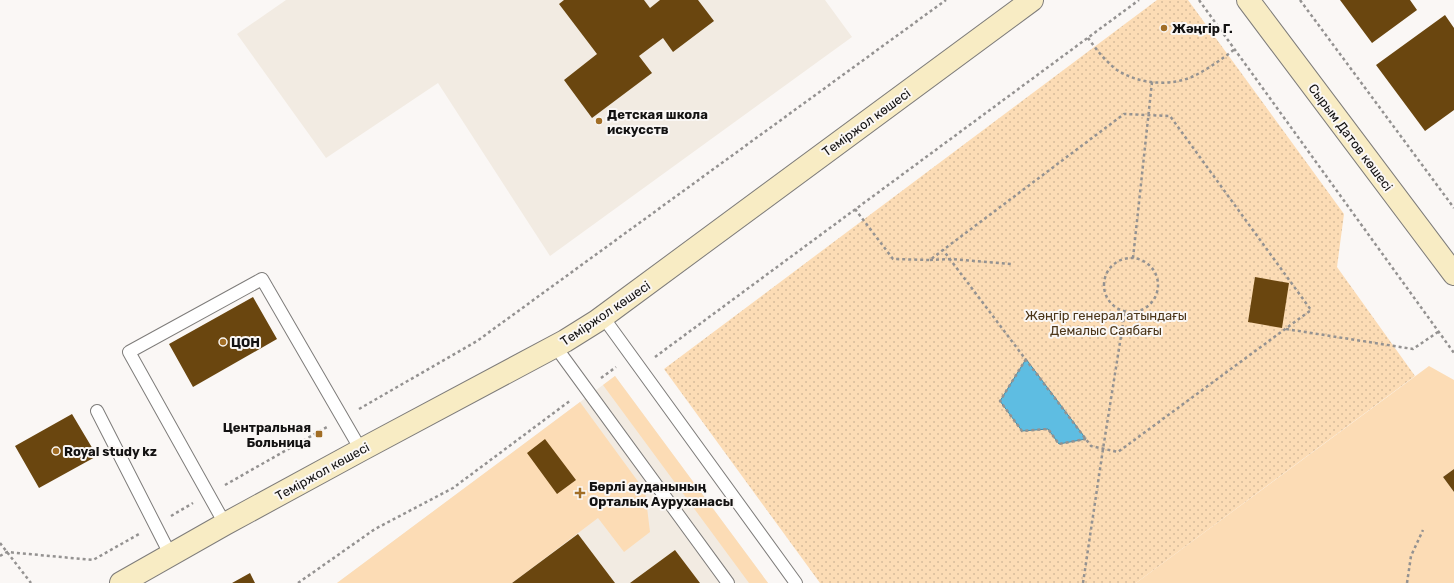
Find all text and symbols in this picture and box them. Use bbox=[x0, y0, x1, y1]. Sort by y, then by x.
place label: Жәңгір Г. bbox=[1172, 21, 1233, 36]
marker: Жәңгір Г. bbox=[1159, 23, 1169, 33]
street label: Сырым Датов көшесі bbox=[1305, 81, 1396, 194]
street label: Теміржол көшесі bbox=[819, 85, 913, 159]
place label: Детская школа искусств bbox=[607, 107, 708, 137]
marker: Детская школа искусств bbox=[594, 116, 604, 126]
street label: Теміржол көшесі bbox=[557, 278, 653, 349]
park label: Жәңгір генерал атындағы Демалыс Саябағы bbox=[1025, 308, 1187, 338]
place label: ЦОН bbox=[231, 335, 260, 350]
marker: ЦОН bbox=[218, 337, 228, 347]
place label: Центральная Больница bbox=[223, 420, 311, 450]
marker: Центральная Больница bbox=[314, 429, 324, 439]
street label: Теміржол көшесі bbox=[273, 439, 372, 504]
place label: Royal study kz bbox=[64, 444, 157, 459]
marker: Royal study kz bbox=[51, 446, 61, 456]
place label: Бөрлі ауданының Орталық Ауруханасы bbox=[589, 479, 733, 509]
marker: Бөрлі ауданының Орталық Ауруханасы bbox=[574, 487, 586, 499]

